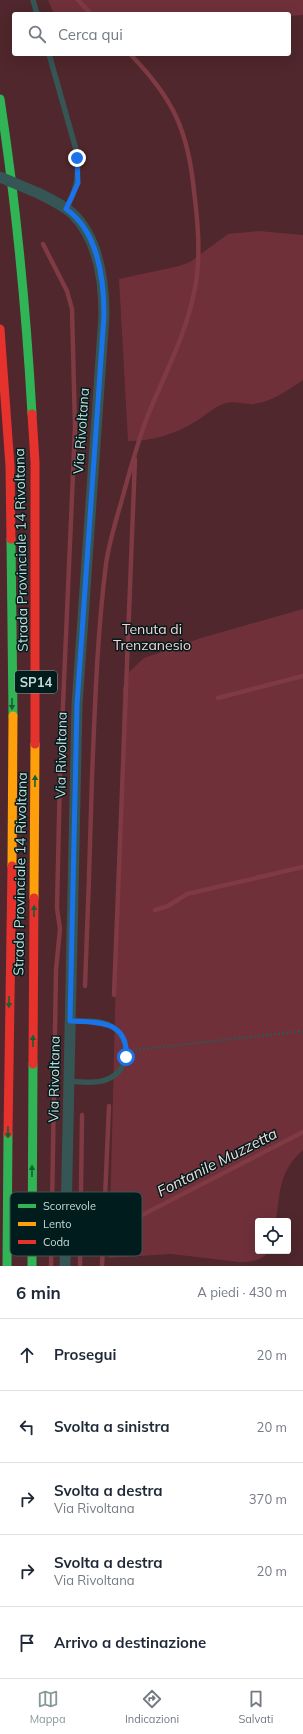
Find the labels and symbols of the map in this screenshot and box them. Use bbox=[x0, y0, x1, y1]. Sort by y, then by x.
route end bbox=[68, 149, 86, 167]
street label: Via Rivoltana bbox=[69, 387, 93, 475]
street label: Strada Provinciale 14 Rivoltana bbox=[10, 448, 32, 652]
park label: Tenuta di Trenzanesio bbox=[113, 620, 191, 654]
road number: SP14 bbox=[15, 671, 57, 693]
one-way arrow bbox=[9, 698, 15, 711]
street label: Via Rivoltana bbox=[51, 711, 71, 799]
street label: Strada Provinciale 14 Rivoltana bbox=[9, 772, 31, 976]
one-way arrow bbox=[32, 774, 38, 787]
one-way arrow bbox=[31, 904, 37, 917]
one-way arrow bbox=[6, 996, 12, 1009]
one-way arrow bbox=[29, 1035, 36, 1047]
street label: Via Rivoltana bbox=[44, 1035, 64, 1123]
route start bbox=[117, 1048, 135, 1066]
water label: Fontanile Muzzetta bbox=[154, 1124, 280, 1200]
one-way arrow bbox=[5, 1126, 11, 1139]
one-way arrow bbox=[29, 1164, 35, 1177]
legend bbox=[10, 1192, 142, 1256]
text: Scorrevole bbox=[43, 1199, 96, 1213]
text: Lento bbox=[43, 1217, 71, 1231]
text: Coda bbox=[43, 1235, 70, 1249]

